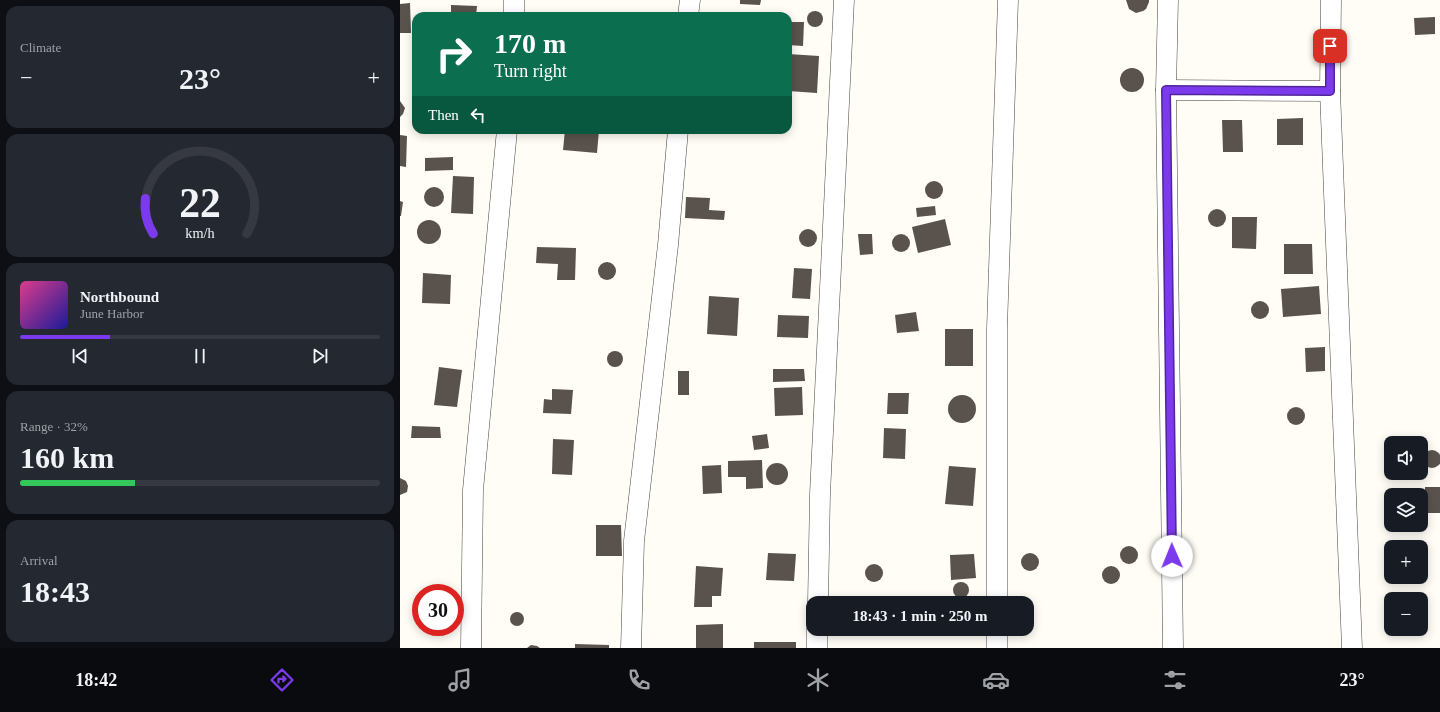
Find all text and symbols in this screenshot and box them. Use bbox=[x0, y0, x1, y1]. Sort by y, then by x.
icon: right bbox=[428, 28, 480, 80]
text: 170 m bbox=[494, 28, 566, 59]
pin bbox=[1313, 29, 1347, 63]
icon: arrive bbox=[1319, 35, 1341, 57]
text: Climate bbox=[20, 40, 61, 55]
text: Turn right bbox=[494, 61, 567, 81]
text: 23° bbox=[179, 62, 221, 95]
text: − bbox=[20, 65, 32, 90]
text: + bbox=[368, 65, 380, 90]
icon: left bbox=[467, 104, 489, 126]
text: Then bbox=[428, 107, 459, 123]
text: 22 bbox=[179, 179, 221, 225]
text: km/h bbox=[185, 224, 215, 240]
text: Northbound bbox=[80, 289, 159, 305]
text: June Harbor bbox=[80, 306, 144, 321]
icon: previous bbox=[69, 345, 91, 367]
icon: pause bbox=[189, 345, 211, 367]
icon: next bbox=[309, 345, 331, 367]
text: Range · 32% bbox=[20, 419, 88, 434]
map controls bbox=[1384, 436, 1428, 636]
button: sound bbox=[1384, 436, 1428, 480]
text: 160 km bbox=[20, 441, 114, 474]
button: layers bbox=[1384, 488, 1428, 532]
position arrow bbox=[1151, 535, 1193, 577]
button: + bbox=[1384, 540, 1428, 584]
text: Arrival bbox=[20, 553, 58, 568]
text: 18:43 bbox=[20, 575, 90, 608]
speed limit sign: 30 bbox=[412, 584, 464, 636]
button: − bbox=[1384, 592, 1428, 636]
text: 18:43 · 1 min · 250 m bbox=[853, 608, 988, 624]
icon: directions bbox=[268, 666, 296, 694]
icon: music bbox=[446, 666, 474, 694]
icon: phone bbox=[625, 666, 653, 694]
icon: climate bbox=[804, 666, 832, 694]
icon: car bbox=[982, 666, 1010, 694]
icon: filters bbox=[1161, 666, 1189, 694]
text: 18:42 bbox=[75, 670, 117, 690]
text: 23° bbox=[1339, 670, 1365, 690]

